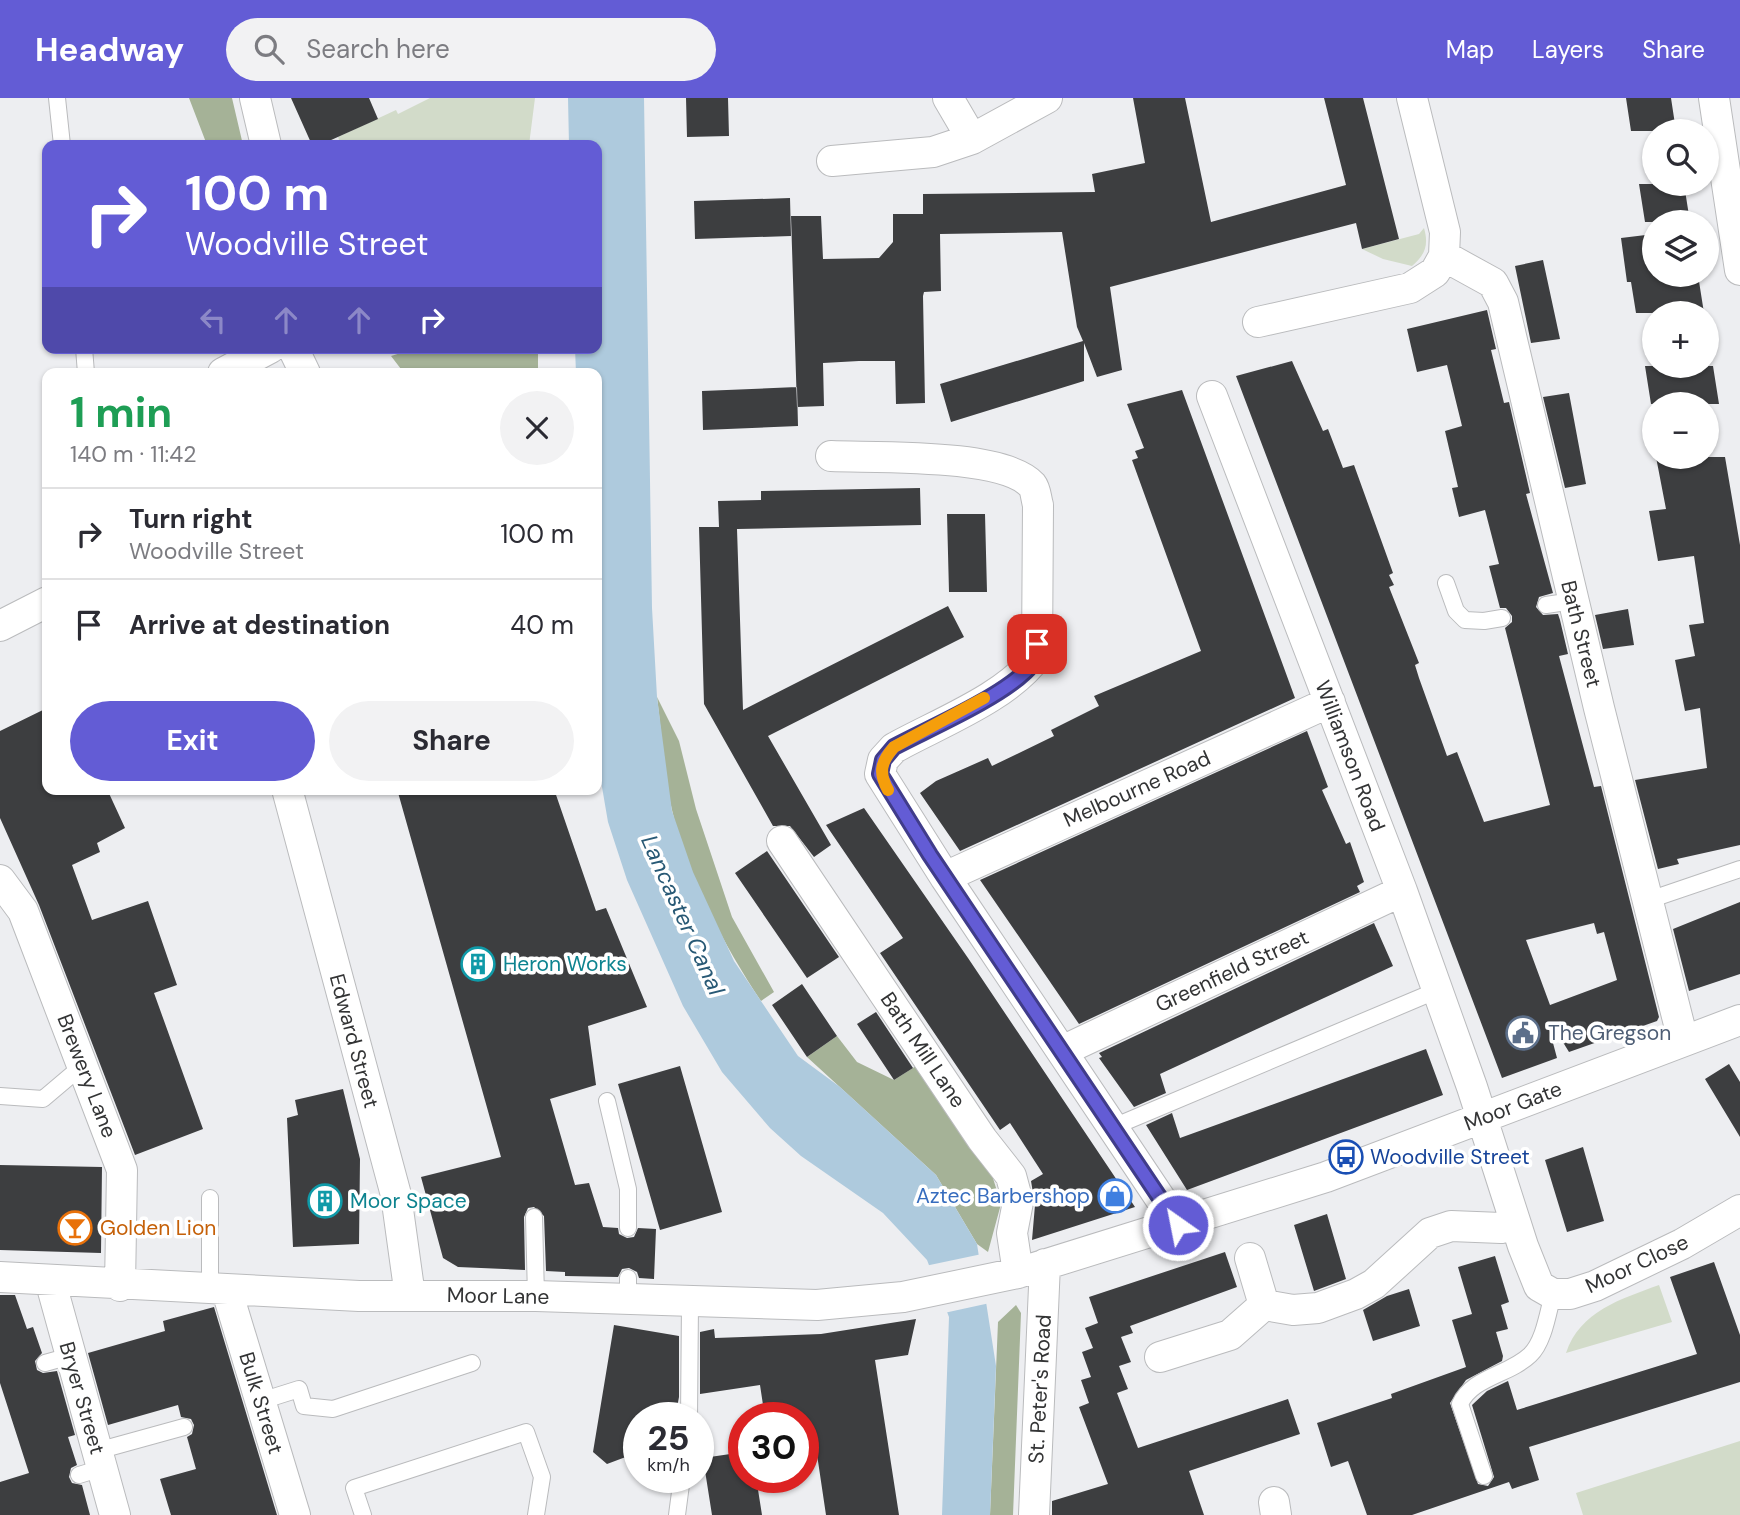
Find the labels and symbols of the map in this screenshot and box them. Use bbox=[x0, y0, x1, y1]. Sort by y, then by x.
street label: Bath Street bbox=[1554, 578, 1608, 690]
pin bbox=[1007, 614, 1067, 674]
street label: Williamson Road bbox=[1308, 677, 1392, 835]
street label: Melbourne Road bbox=[1059, 744, 1215, 834]
water label: Lancaster Canal bbox=[634, 830, 732, 1001]
street label: Greenfield Street bbox=[1151, 923, 1313, 1019]
building icon: Heron Works bbox=[459, 945, 497, 983]
place label: Heron Works bbox=[503, 950, 627, 978]
street label: Edward Street bbox=[323, 971, 385, 1111]
street label: Bath Mill Lane bbox=[874, 987, 972, 1113]
street label: Brewery Lane bbox=[51, 1010, 123, 1142]
public building icon: The Gregson bbox=[1504, 1014, 1542, 1052]
place label: The Gregson bbox=[1548, 1019, 1671, 1047]
street label: Moor Gate bbox=[1460, 1074, 1566, 1137]
bus stop icon: Woodville Street bbox=[1327, 1138, 1365, 1176]
place label: Woodville Street bbox=[1370, 1143, 1530, 1171]
shop icon: Aztec Barbershop bbox=[1096, 1177, 1134, 1215]
building icon: Moor Space bbox=[306, 1182, 344, 1220]
place label: Aztec Barbershop bbox=[916, 1182, 1090, 1210]
place label: Moor Space bbox=[350, 1187, 467, 1215]
position arrow bbox=[1141, 1188, 1215, 1262]
bar icon: Golden Lion bbox=[56, 1209, 94, 1247]
place label: Golden Lion bbox=[100, 1214, 216, 1242]
street label: Moor Close bbox=[1581, 1228, 1693, 1300]
street label: Moor Lane bbox=[447, 1281, 550, 1311]
street label: St. Peter's Road bbox=[1022, 1314, 1058, 1464]
street label: Bryer Street bbox=[53, 1338, 111, 1458]
street label: Bulk Street bbox=[232, 1349, 290, 1457]
speed limit sign: 30 bbox=[728, 1402, 819, 1493]

